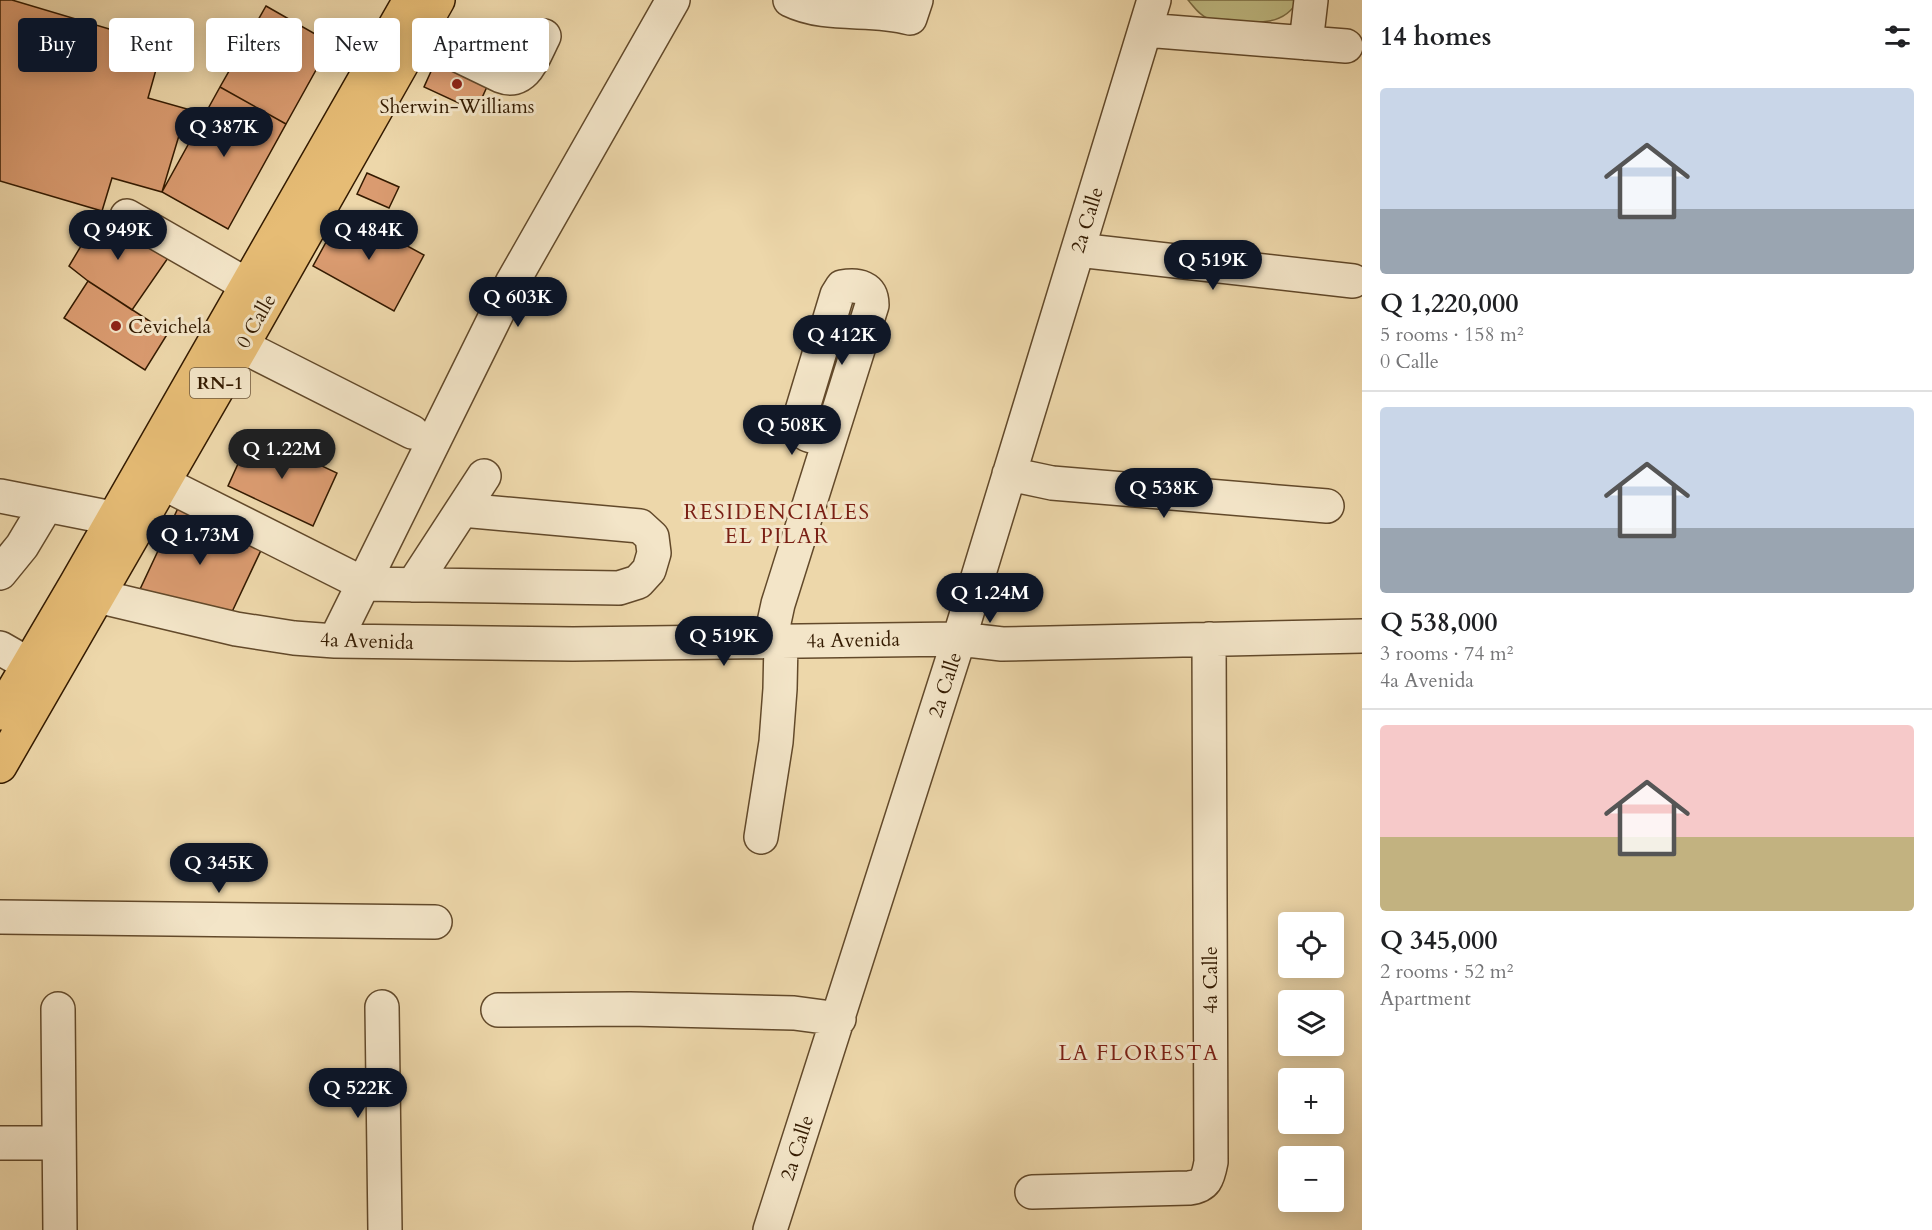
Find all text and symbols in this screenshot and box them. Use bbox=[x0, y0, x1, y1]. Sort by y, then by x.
chip: Buy bbox=[18, 18, 97, 72]
chip: Rent bbox=[109, 18, 194, 72]
chip: Filters bbox=[206, 18, 302, 72]
chip: New bbox=[314, 18, 400, 72]
chip: Apartment bbox=[412, 18, 549, 72]
text: 14 homes bbox=[1380, 19, 1491, 54]
icon: filters bbox=[1881, 20, 1914, 53]
marker: Sherwin-Williams bbox=[450, 77, 464, 91]
place label: Sherwin-Williams bbox=[379, 93, 535, 120]
pin: Q 387K bbox=[175, 107, 273, 158]
text: Q 387K bbox=[189, 113, 259, 140]
icon: home bbox=[1593, 127, 1701, 235]
street label: 2a Calle bbox=[1064, 184, 1110, 256]
pin: Q 949K bbox=[69, 210, 167, 261]
pin: Q 484K bbox=[320, 210, 418, 261]
text: Q 949K bbox=[83, 216, 153, 243]
text: Q 484K bbox=[334, 216, 404, 243]
pin: Q 519K bbox=[1164, 240, 1262, 291]
text: Q 519K bbox=[1178, 246, 1248, 273]
pin: Q 603K bbox=[469, 277, 567, 328]
text: Q 603K bbox=[483, 283, 553, 310]
text: Q 1,220,000 bbox=[1380, 286, 1519, 321]
street label: 0 Calle bbox=[230, 289, 282, 353]
place label: Cevichela bbox=[128, 313, 211, 340]
pin: Q 412K bbox=[793, 315, 891, 366]
marker: Cevichela bbox=[109, 319, 123, 333]
text: Q 412K bbox=[807, 321, 877, 348]
text: 5 rooms · 158 m² bbox=[1380, 321, 1524, 348]
text: 0 Calle bbox=[1380, 348, 1439, 375]
road number: RN-1 bbox=[190, 368, 250, 398]
pin: Q 508K bbox=[743, 405, 841, 456]
text: Q 508K bbox=[757, 411, 827, 438]
pin: Q 1.22M bbox=[227, 429, 337, 480]
text: Q 1.22M bbox=[242, 435, 322, 462]
icon: home bbox=[1593, 446, 1701, 554]
pin: Q 538K bbox=[1115, 468, 1213, 519]
text: Q 538K bbox=[1129, 474, 1199, 501]
district label: RESIDENCIALES EL PILAR bbox=[684, 498, 871, 551]
pin: Q 1.73M bbox=[145, 515, 255, 566]
text: Q 1.73M bbox=[160, 521, 240, 548]
pin: Q 1.24M bbox=[935, 573, 1045, 624]
text: Q 1.24M bbox=[950, 579, 1030, 606]
text: Q 538,000 bbox=[1380, 605, 1498, 640]
pin: Q 519K bbox=[675, 616, 773, 667]
text: Q 519K bbox=[689, 622, 759, 649]
street label: 4a Avenida bbox=[320, 626, 415, 656]
street label: 4a Avenida bbox=[806, 626, 901, 654]
text: 3 rooms · 74 m² bbox=[1380, 640, 1513, 667]
street label: 2a Calle bbox=[922, 649, 968, 721]
text: 4a Avenida bbox=[1380, 667, 1474, 694]
icon: home bbox=[1593, 764, 1701, 872]
pin: Q 345K bbox=[170, 843, 268, 894]
text: Q 345K bbox=[184, 849, 254, 876]
map controls bbox=[1278, 912, 1344, 1212]
button: locate bbox=[1278, 912, 1344, 978]
text: Q 345,000 bbox=[1380, 923, 1498, 958]
street label: 4a Calle bbox=[1197, 946, 1224, 1014]
text: 2 rooms · 52 m² bbox=[1380, 958, 1513, 985]
text: Apartment bbox=[1380, 985, 1471, 1012]
button: layers bbox=[1278, 990, 1344, 1056]
district label: LA FLORESTA bbox=[1059, 1039, 1219, 1068]
pin: Q 522K bbox=[309, 1068, 407, 1119]
button: + bbox=[1278, 1068, 1344, 1134]
text: Q 522K bbox=[323, 1074, 393, 1101]
street label: 2a Calle bbox=[774, 1112, 820, 1184]
button: − bbox=[1278, 1146, 1344, 1212]

